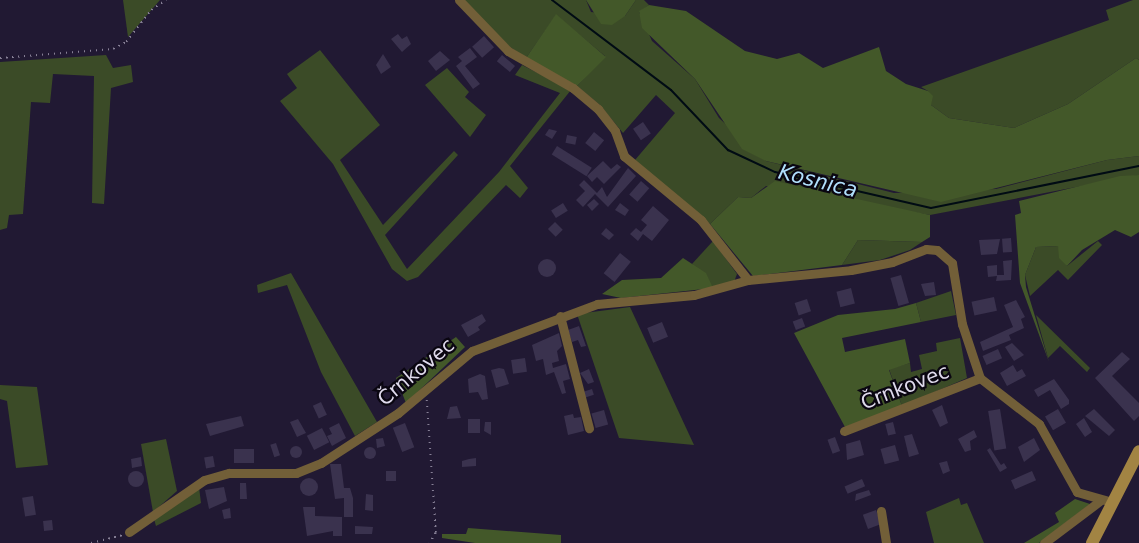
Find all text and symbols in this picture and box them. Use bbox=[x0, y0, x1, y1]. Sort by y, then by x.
water label: Kosnica bbox=[776, 159, 860, 203]
street label: Črnkovec bbox=[373, 333, 459, 411]
street label: Črnkovec bbox=[857, 359, 953, 415]

